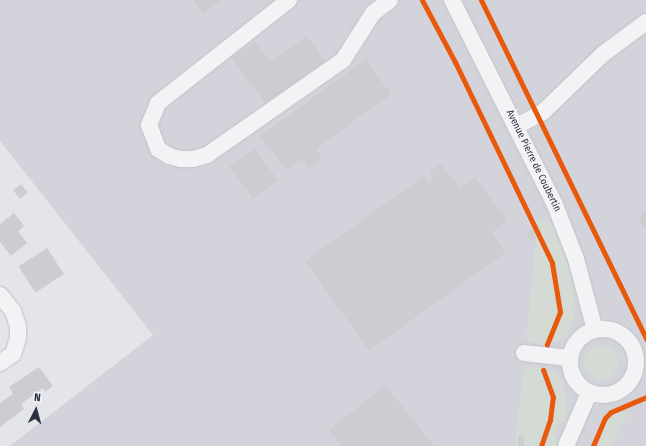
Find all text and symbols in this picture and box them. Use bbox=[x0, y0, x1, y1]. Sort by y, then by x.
street label: Avenue Pierre de Coubertin bbox=[503, 108, 563, 214]
north arrow bbox=[16, 390, 56, 430]
text: N bbox=[33, 391, 41, 404]

